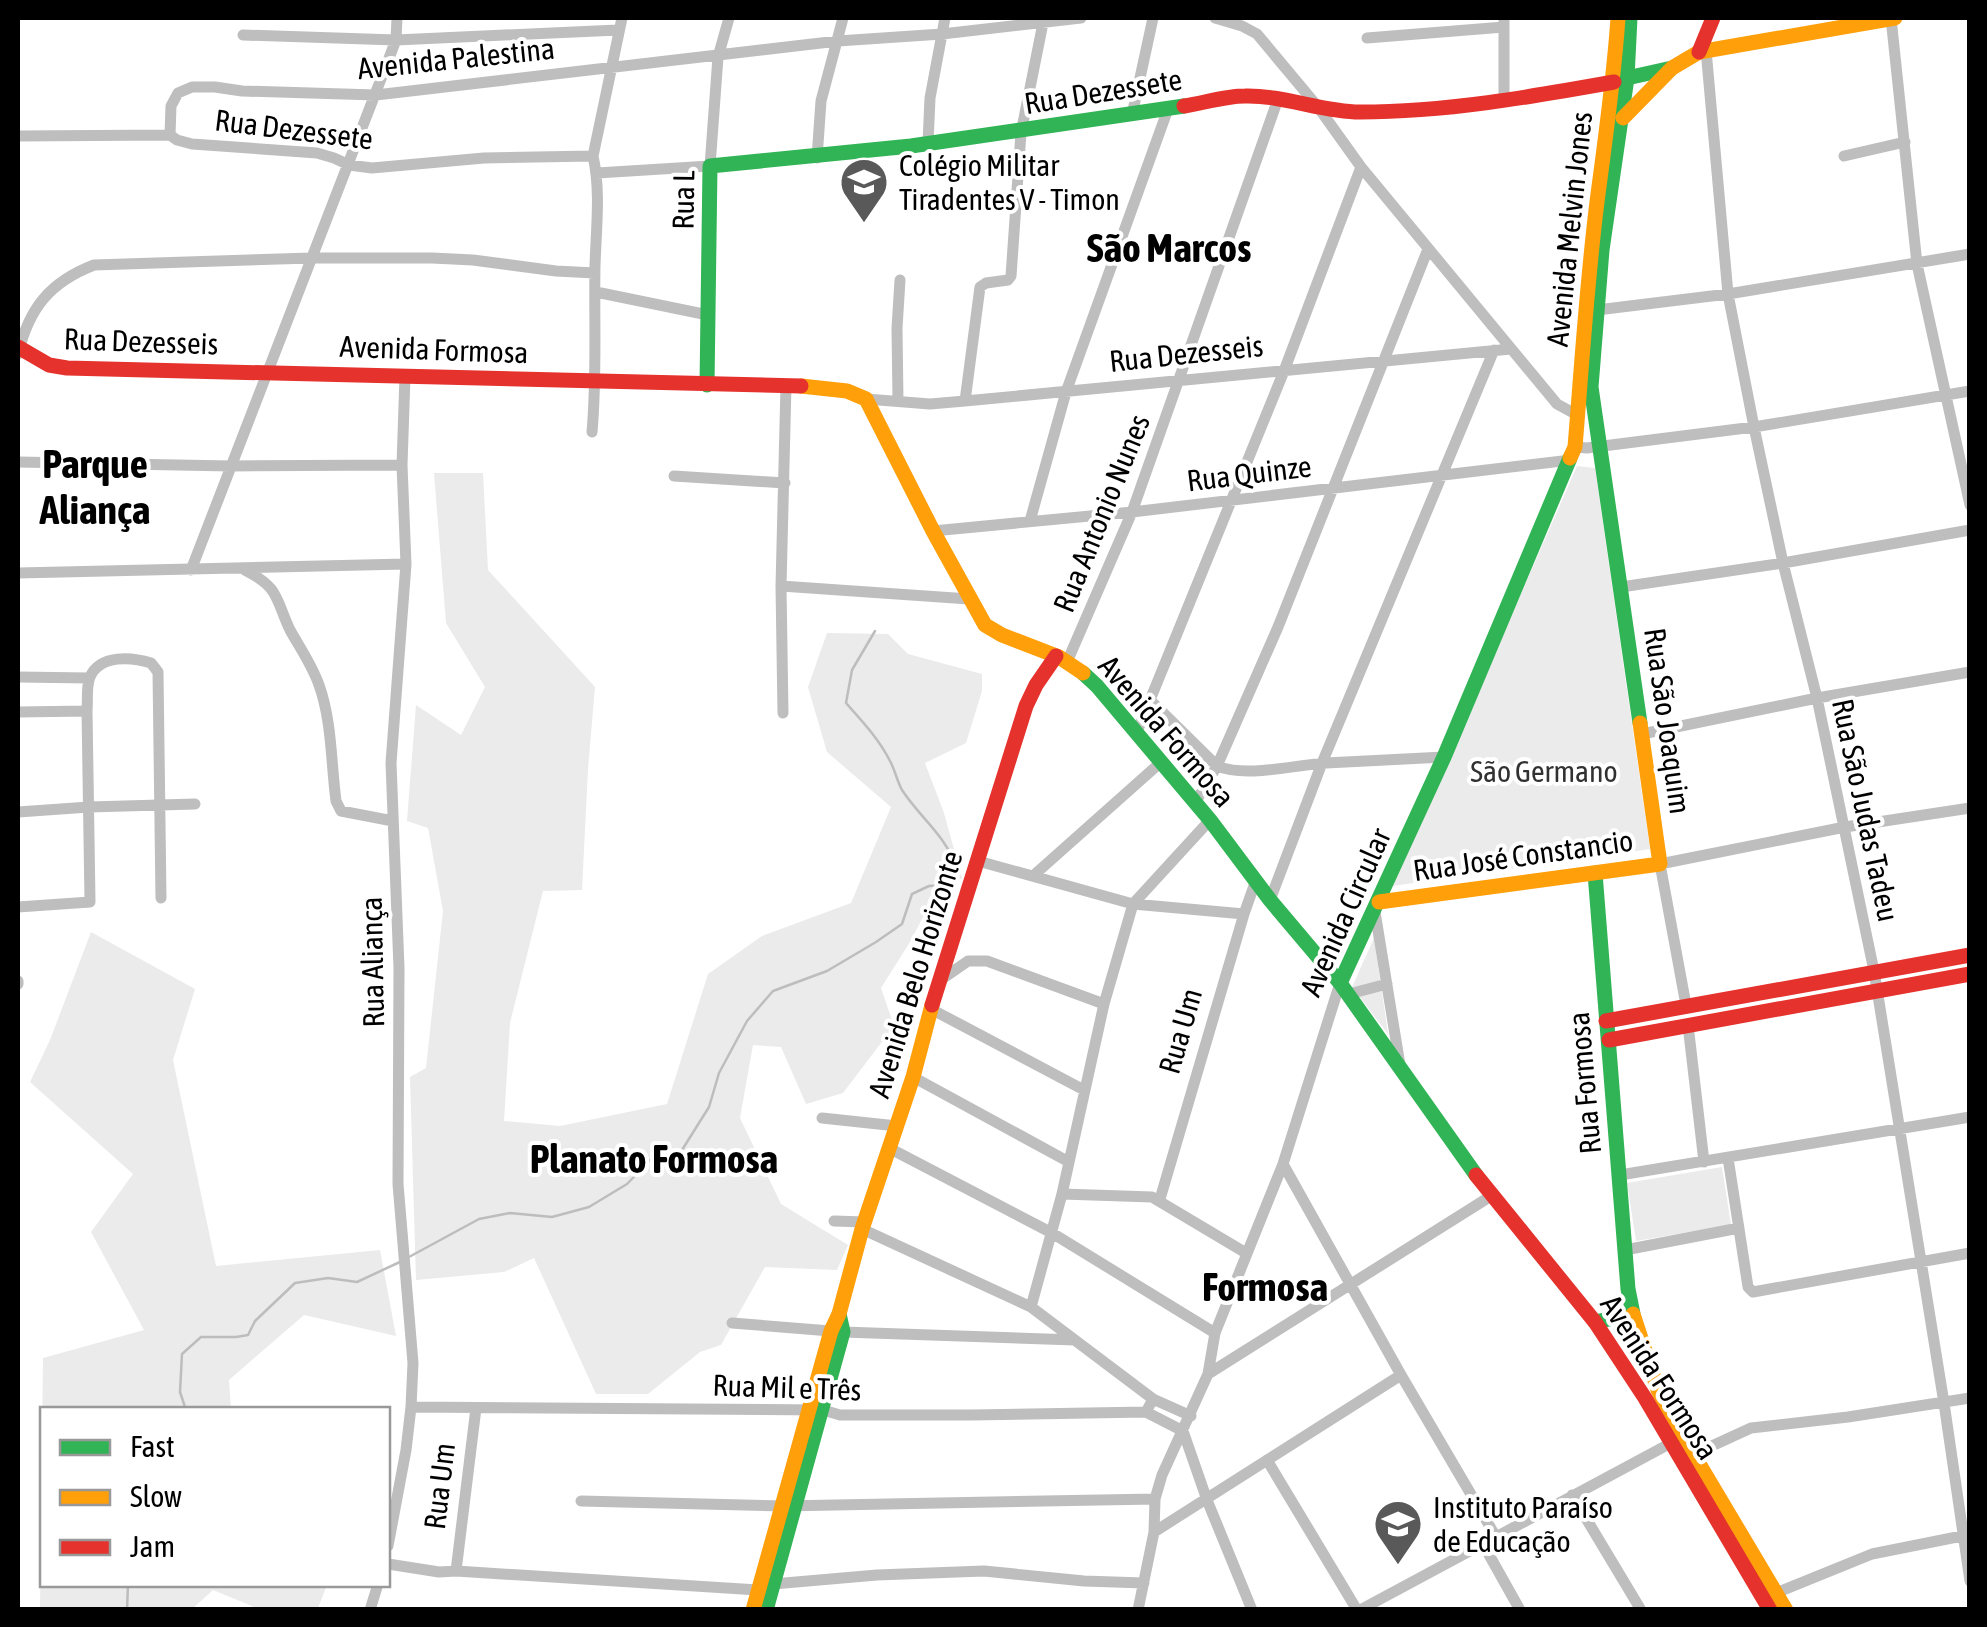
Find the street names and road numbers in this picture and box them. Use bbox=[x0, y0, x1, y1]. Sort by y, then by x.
street label: Avenida Palestina bbox=[356, 31, 556, 85]
street label: Rua Dezessete bbox=[1022, 62, 1184, 120]
street label: Rua Dezessete bbox=[213, 102, 375, 156]
street label: Avenida Melvin Jones bbox=[1540, 110, 1598, 348]
street label: Rua L bbox=[665, 170, 701, 230]
street label: Rua Dezesseis bbox=[63, 321, 219, 361]
street label: Rua Dezesseis bbox=[1107, 328, 1265, 378]
street label: Avenida Formosa bbox=[339, 329, 529, 369]
street label: Rua Antonio Nunes bbox=[1046, 409, 1156, 617]
street label: Rua Quinze bbox=[1185, 449, 1313, 497]
street label: Rua São Joaquim bbox=[1638, 626, 1698, 816]
street label: Avenida Formosa bbox=[1092, 649, 1242, 813]
street label: Rua São Judas Tadeu bbox=[1826, 696, 1906, 924]
street label: Avenida Circular bbox=[1293, 822, 1398, 1001]
street label: Rua José Constancio bbox=[1411, 823, 1635, 887]
street label: Avenida Belo Horizonte bbox=[861, 847, 969, 1101]
street label: Rua Aliança bbox=[354, 896, 390, 1028]
street label: Rua Um bbox=[1152, 985, 1208, 1077]
street label: Rua Formosa bbox=[1561, 1011, 1607, 1155]
street label: Avenida Formosa bbox=[1594, 1289, 1726, 1465]
street label: Rua Mil e Três bbox=[712, 1367, 862, 1407]
street label: Rua Um bbox=[417, 1441, 461, 1531]

